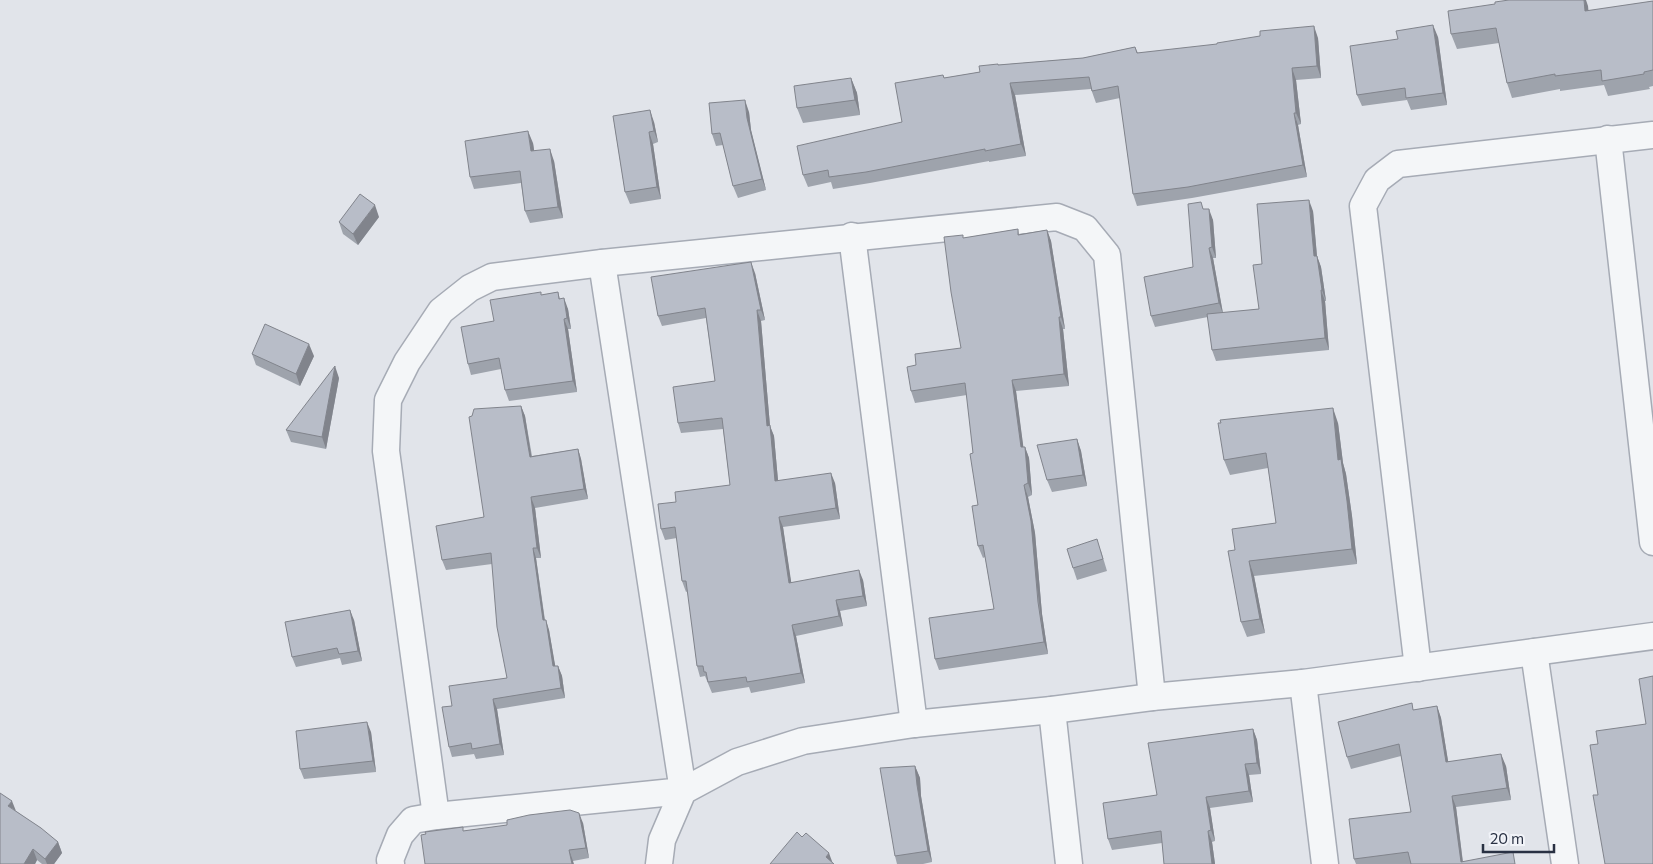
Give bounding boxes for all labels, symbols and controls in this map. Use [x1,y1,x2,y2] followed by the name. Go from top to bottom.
[1483,822,1554,854] scale bar
[1490,829,1524,847] text: 20 m

